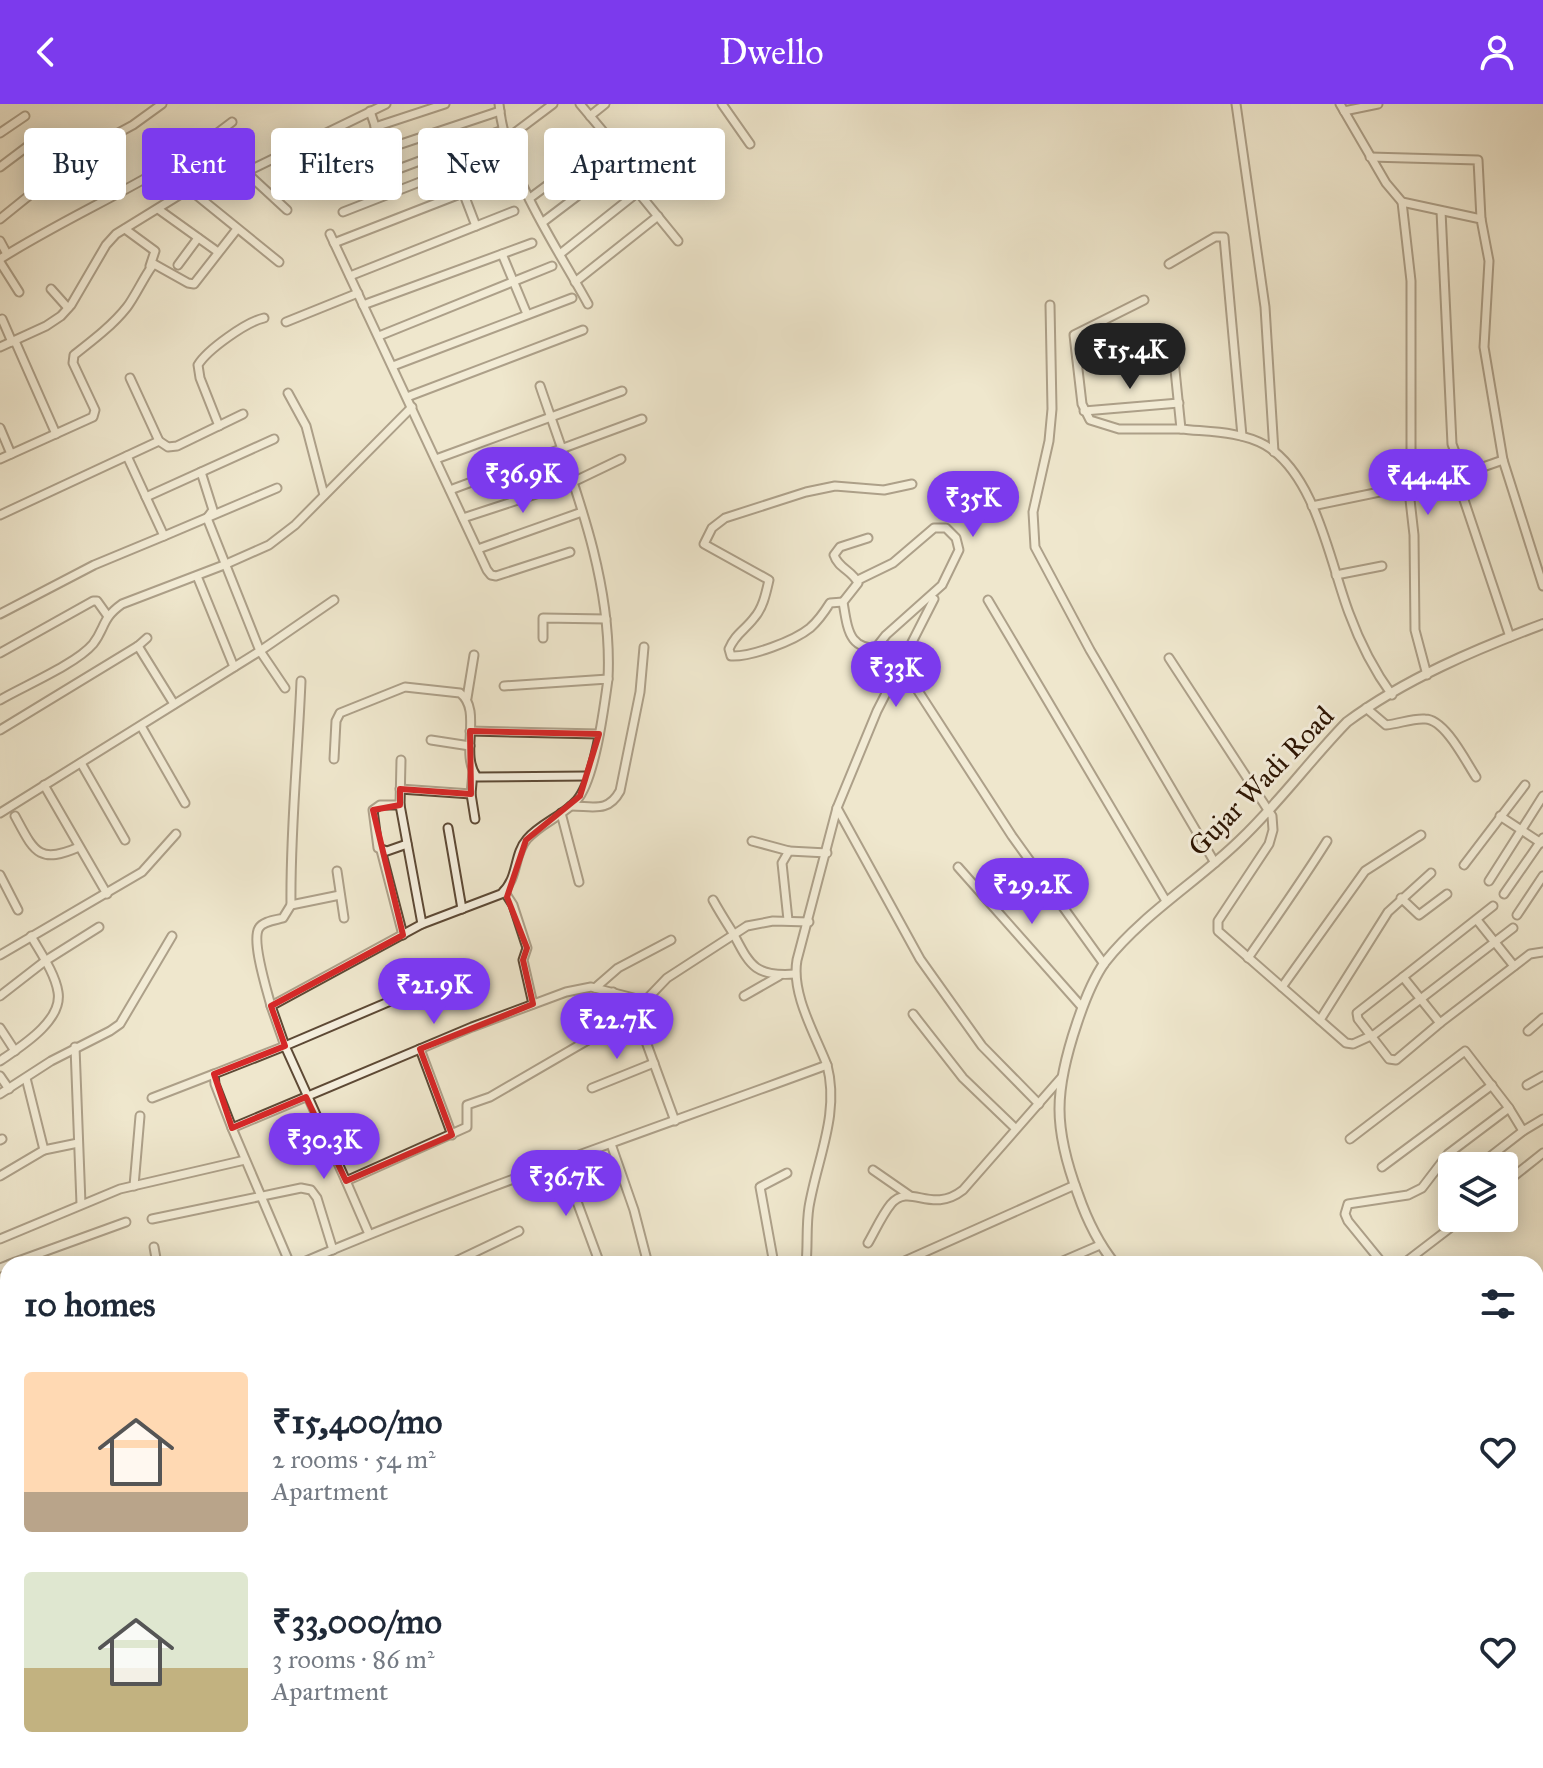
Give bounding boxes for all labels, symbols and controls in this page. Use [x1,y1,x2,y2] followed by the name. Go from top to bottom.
[24,30,68,74] icon: back
[719,30,824,74] text: Dwello
[1475,30,1519,74] icon: person
[24,128,126,200] chip: Buy
[142,128,255,200] chip: Rent
[271,128,402,200] chip: Filters
[418,128,528,200] chip: New
[544,128,725,200] chip: Apartment
[1065,323,1195,391] pin: ₹15.4K
[1093,333,1167,365] text: ₹15.4K
[458,447,588,515] pin: ₹36.9K
[1363,449,1493,517] pin: ₹44.4K
[485,457,561,489] text: ₹36.9K
[1386,459,1470,491] text: ₹44.4K
[926,471,1020,539] pin: ₹35K
[945,481,1001,513] text: ₹35K
[849,641,943,709] pin: ₹33K
[869,651,923,683] text: ₹33K
[1181,699,1341,863] street label: Gujar Wadi Road
[967,858,1097,926] pin: ₹29.2K
[993,868,1071,900] text: ₹29.2K
[369,958,499,1026] pin: ₹21.9K
[396,968,472,1000] text: ₹21.9K
[552,993,682,1061] pin: ₹22.7K
[578,1003,656,1035] text: ₹22.7K
[259,1113,389,1181] pin: ₹30.3K
[287,1123,361,1155] text: ₹30.3K
[501,1150,631,1218] pin: ₹36.7K
[1438,1152,1518,1232] map controls
[1438,1152,1518,1232] button: layers
[529,1160,603,1192] text: ₹36.7K
[1476,1282,1520,1326] icon: filters
[24,1284,155,1325] text: 10 homes
[272,1401,443,1442] text: ₹15,400/mo
[88,1404,184,1500] icon: home
[1476,1430,1520,1474] icon: heart
[272,1443,436,1475] text: 2 rooms · 54 m²
[272,1475,388,1507] text: Apartment
[272,1601,442,1642] text: ₹33,000/mo
[88,1604,184,1700] icon: home
[1476,1630,1520,1674] icon: heart
[272,1643,435,1675] text: 3 rooms · 86 m²
[272,1675,388,1707] text: Apartment

